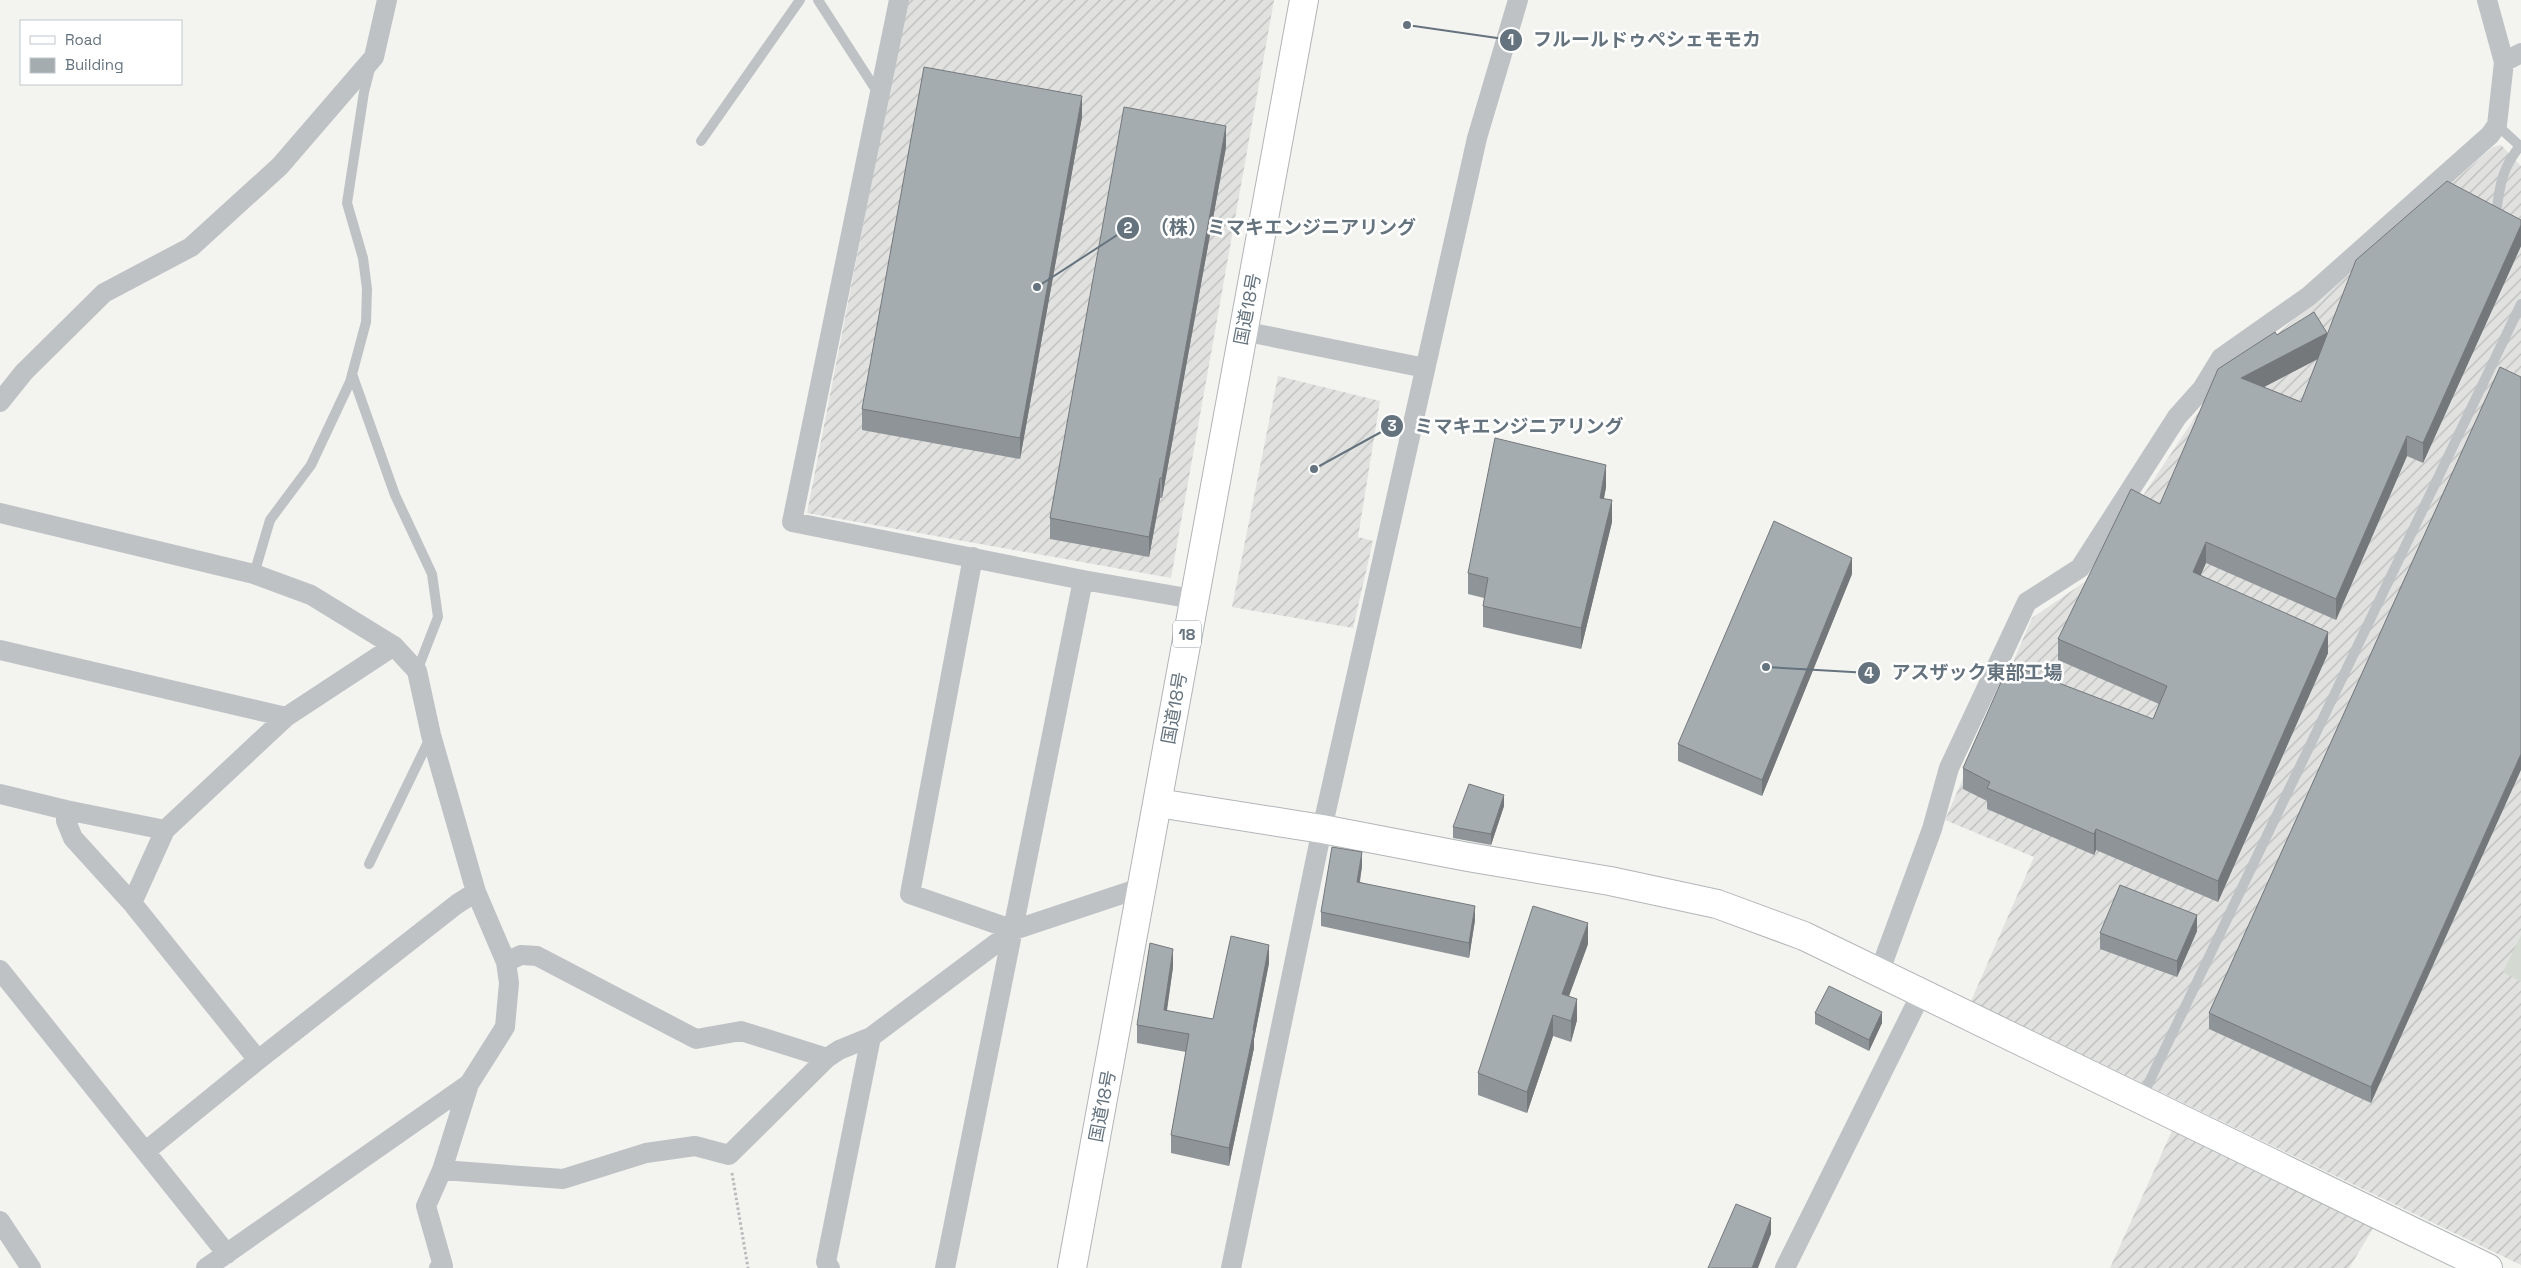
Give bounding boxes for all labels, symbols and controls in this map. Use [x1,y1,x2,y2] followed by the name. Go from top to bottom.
[20,20,182,85] legend
[1498,23,1771,57] callout: フルールドゥぺシェモモカ
[1533,27,1761,52] text: フルールドゥぺシェモモカ
[65,30,102,49] text: Road
[1508,30,1514,49] text: 1
[65,55,124,74] text: Building
[1115,211,1426,245] callout: （株）ミマキエンジニアリング
[1150,215,1416,240] text: （株）ミマキエンジニアリング
[1124,218,1133,237] text: 2
[1229,271,1265,347] street label: 国道18号
[1380,409,1634,443] callout: ミマキエンジニアリング
[1414,414,1624,439] text: ミマキエンジニアリング
[1387,416,1397,435] text: 3
[1173,620,1201,648] road number: 18
[1857,656,2073,690] callout: アスザック東部工場
[1891,660,2063,685] text: アスザック東部工場
[1864,663,1874,682] text: 4
[1156,670,1192,746] street label: 国道18号
[1084,1068,1120,1144] street label: 国道18号

